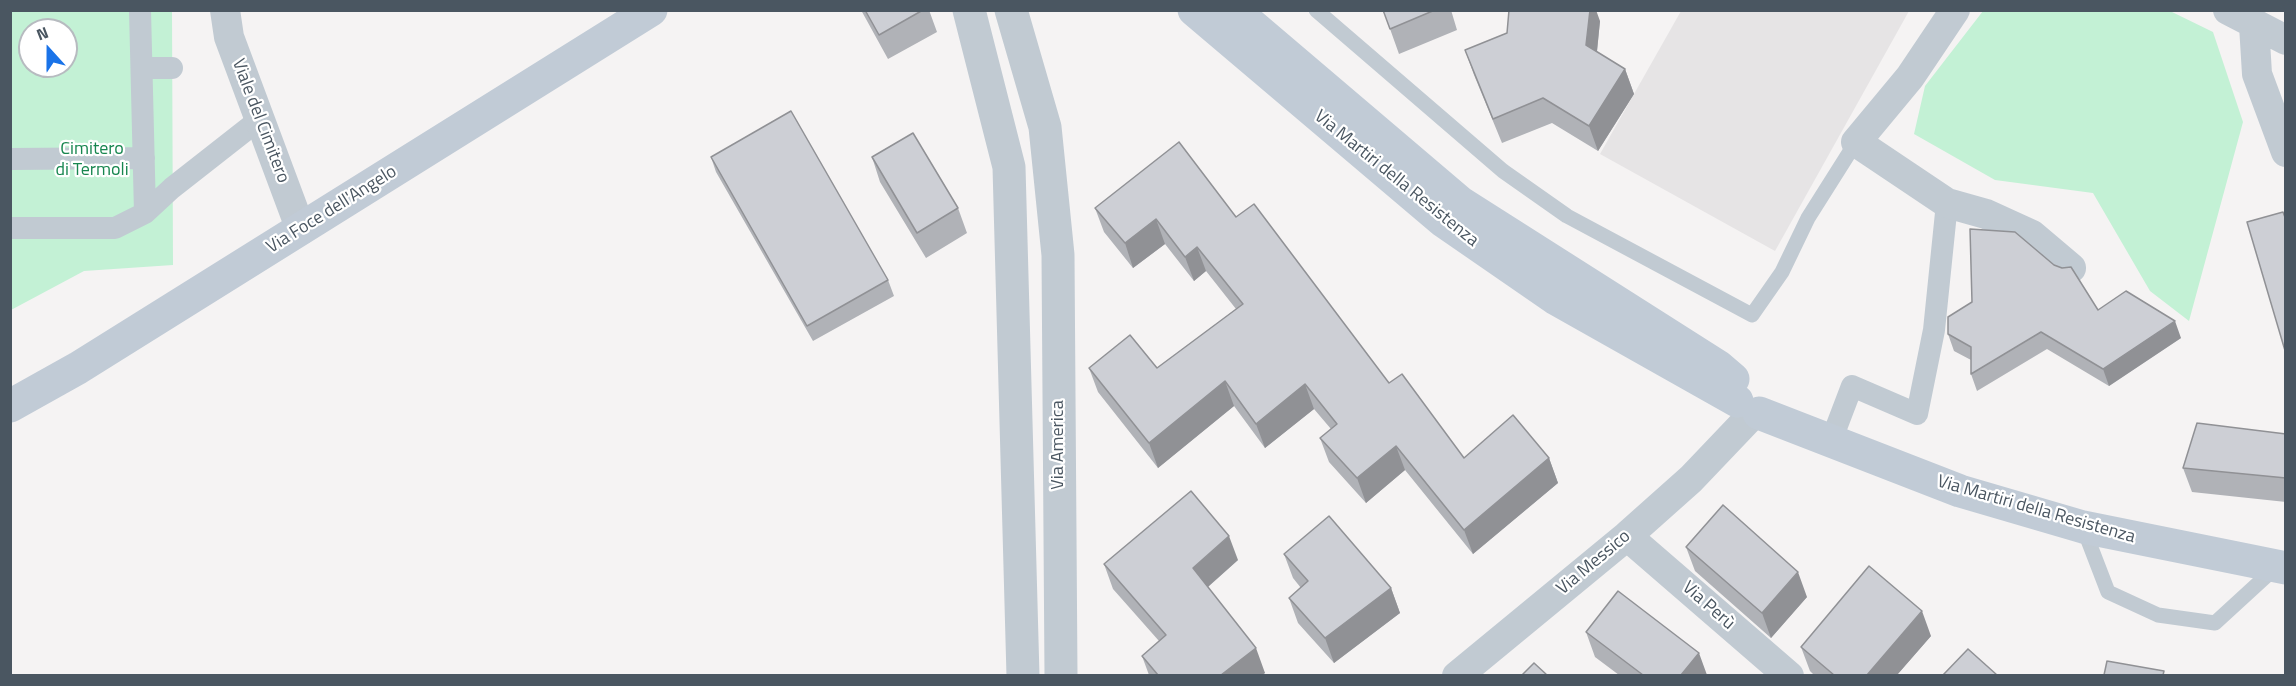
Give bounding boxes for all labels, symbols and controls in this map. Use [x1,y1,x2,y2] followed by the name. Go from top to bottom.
[18,18,78,78] north arrow
[33,20,52,46] text: N
[226,56,294,186] street label: Viale del Cimitero
[1310,106,1482,252] street label: Via Martiri della Resistenza
[55,139,129,182] park label: Cimitero di Termoli
[263,161,401,259] street label: Via Foce dell'Angelo
[1048,400,1070,490] street label: Via America
[1934,471,2138,549] street label: Via Martiri della Resistenza
[1553,526,1635,600] street label: Via Messico
[1677,577,1739,635] street label: Via Perù

